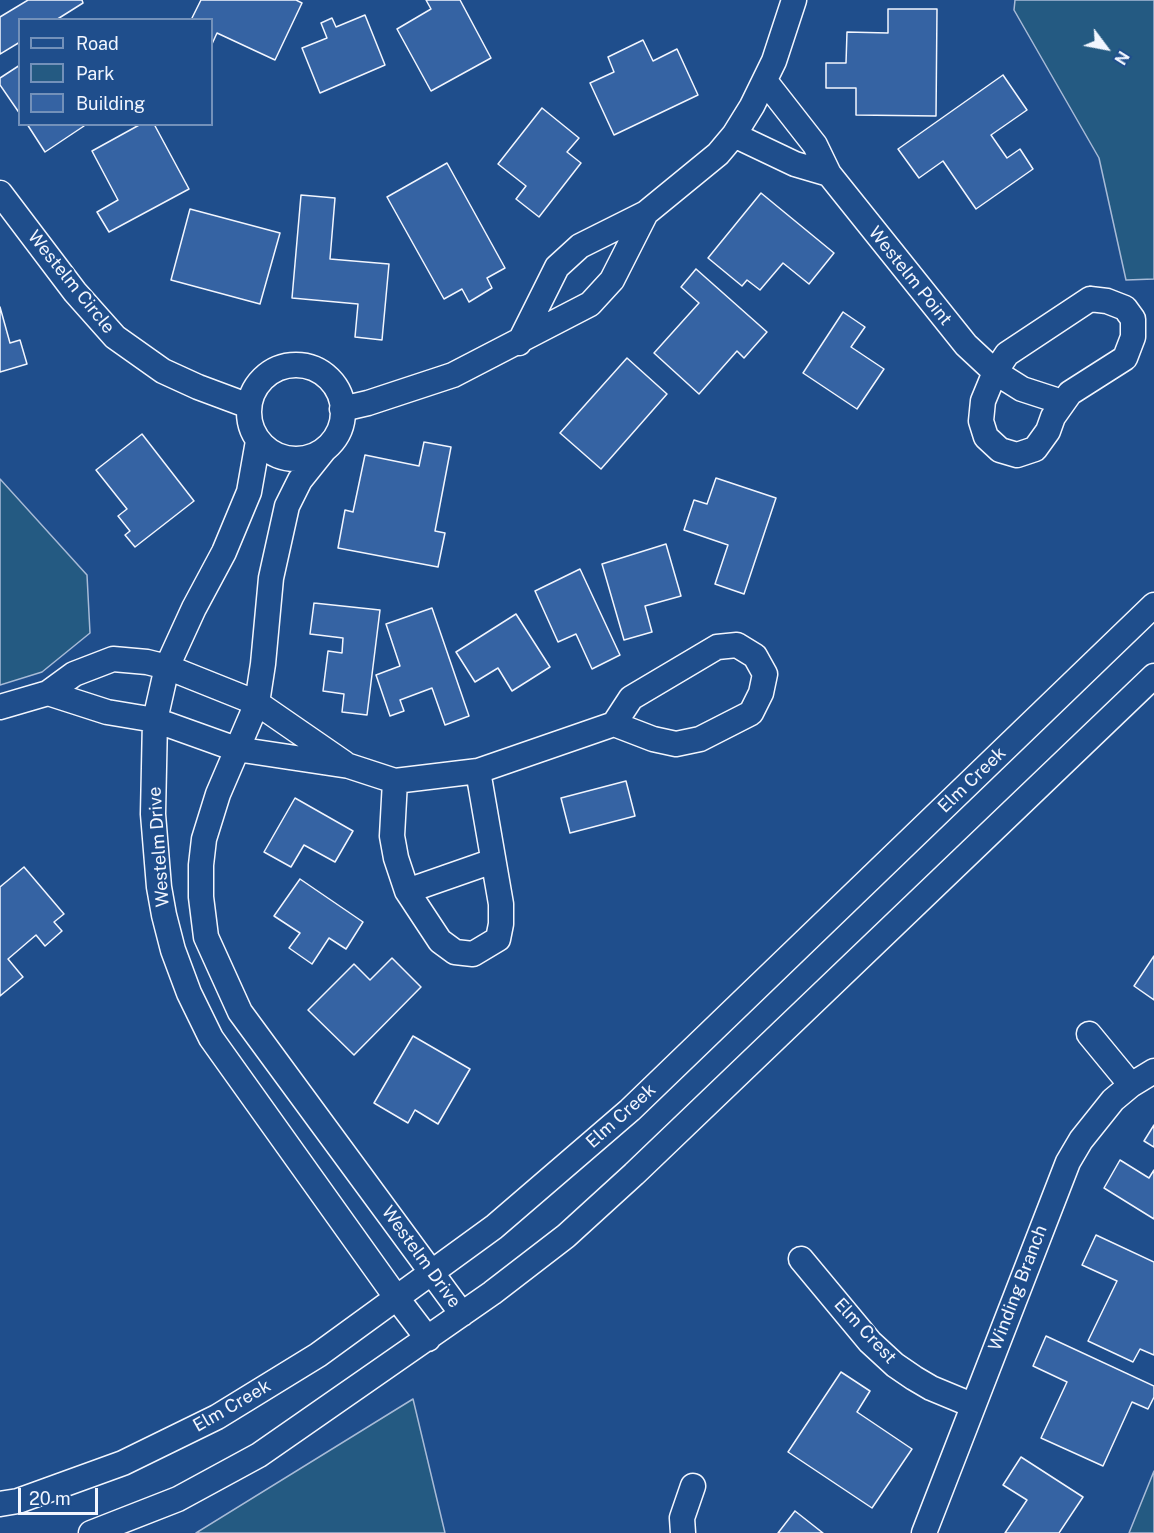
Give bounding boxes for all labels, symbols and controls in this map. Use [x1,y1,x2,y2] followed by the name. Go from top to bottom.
[18,18,213,126] legend
[1076,18,1136,78] north arrow
[76,33,119,54] text: Road
[1110,47,1133,68] text: N
[76,63,114,84] text: Park
[76,93,145,114] text: Building
[864,222,956,330] street label: Westelm Point
[23,226,119,338] street label: Westelm Circle
[934,742,1010,818] street label: Elm Creek
[144,786,174,908] street label: Westelm Drive
[582,1079,660,1153] street label: Elm Creek
[377,1202,465,1312] street label: Westelm Drive
[984,1222,1052,1354] street label: Winding Branch
[829,1294,901,1368] street label: Elm Crest
[189,1375,275,1437] street label: Elm Creek
[21,1476,100,1514] scale bar
[29,1488,71,1509] text: 20 m

